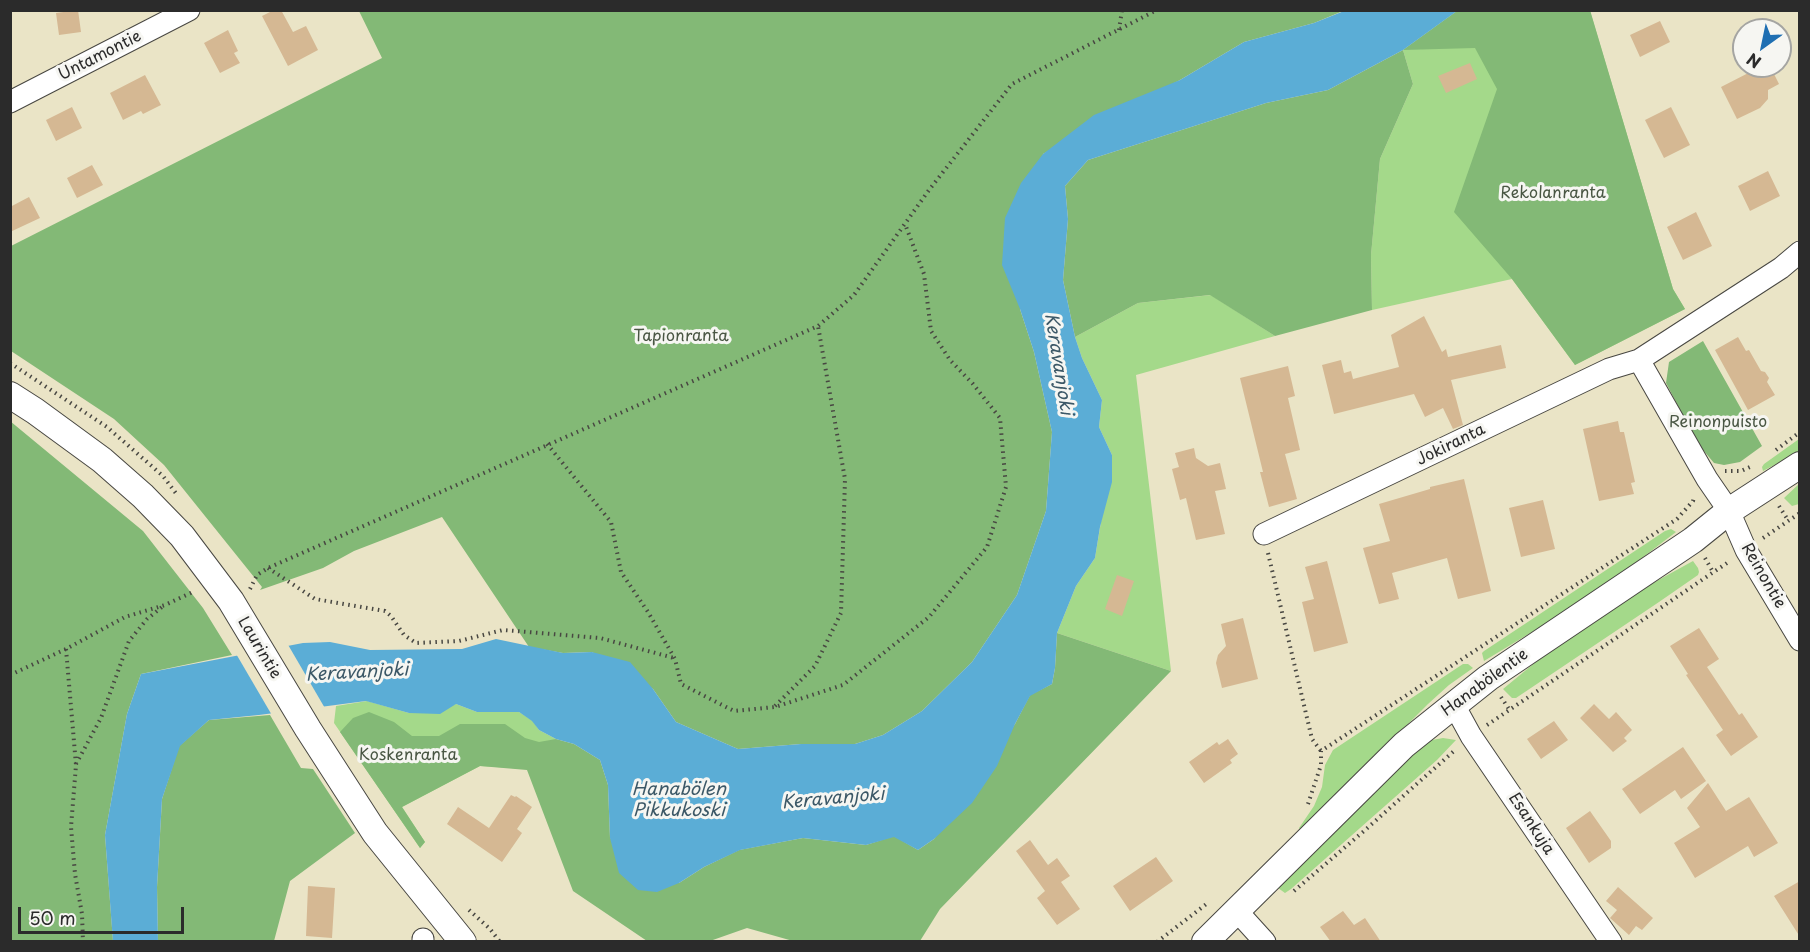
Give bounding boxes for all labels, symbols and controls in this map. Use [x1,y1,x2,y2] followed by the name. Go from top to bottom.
[1732,18,1792,78] north arrow
[55,27,145,85] street label: Untamontie
[1741,48,1765,75] text: N
[1500,184,1606,204] park label: Rekolanranta
[1039,311,1077,417] water label: Keravanjoki
[633,327,729,347] park label: Tapionranta
[1669,413,1767,433] park label: Reinonpuisto
[1414,420,1488,470] street label: Jokiranta
[1737,540,1789,612] street label: Reinontie
[233,614,285,682] street label: Laurintie
[1438,645,1532,721] street label: Hanabölentie
[305,660,409,686] water label: Keravanjoki
[359,746,457,766] park label: Koskenranta
[632,779,726,822] water label: Hanabölen Pikkukoski
[781,784,885,814] water label: Keravanjoki
[1504,790,1558,858] street label: Esankuja
[21,895,188,933] scale bar
[29,904,76,931] text: 50 m

